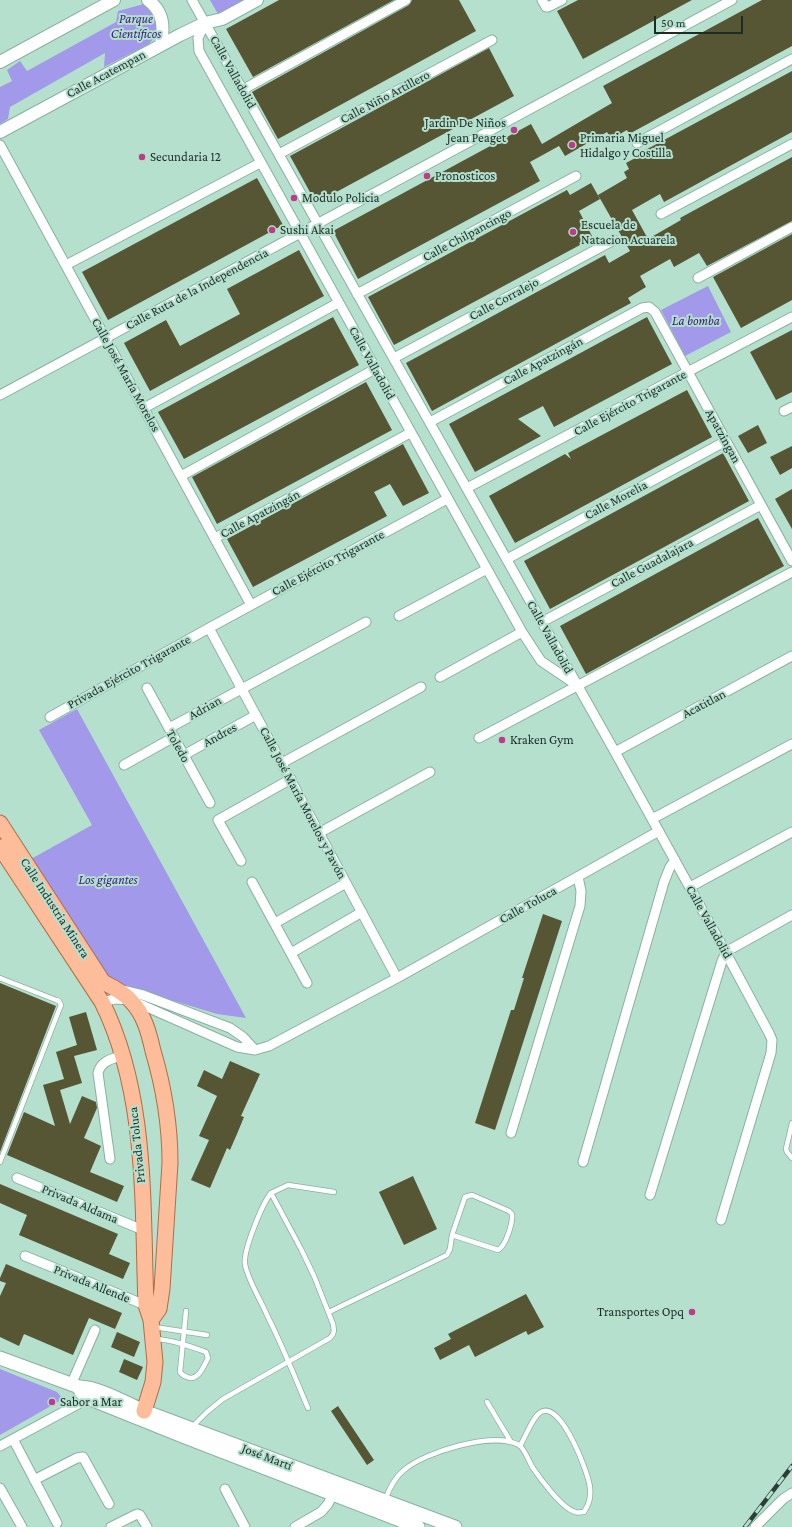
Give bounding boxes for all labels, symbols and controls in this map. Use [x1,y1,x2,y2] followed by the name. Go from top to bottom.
[656,8,745,34] scale bar
[111,11,161,42] park label: Parque Científicos
[661,16,685,30] text: 50 m
[206,33,260,111] street label: Calle Valladolid
[64,47,148,101] street label: Calle Acatempan
[337,67,433,127] street label: Calle Niño Artillero
[425,115,506,146] place label: Jardin De Niños Jean Peaget
[509,125,519,135] marker: Jardin De Niños Jean Peaget
[580,130,671,161] place label: Primaria Miguel Hidalgo y Costilla
[567,140,577,150] marker: Primaria Miguel Hidalgo y Costilla
[150,149,221,165] place label: Secundaria 12
[137,152,147,162] marker: Secundaria 12
[435,168,495,184] place label: Pronosticos
[422,171,432,181] marker: Pronosticos
[302,190,380,206] place label: Modulo Policia
[289,193,299,203] marker: Modulo Policia
[420,205,514,265] street label: Calle Chilpancingo
[581,217,676,248] place label: Escuela de Natacion Acuarela
[280,222,334,238] place label: Sushi Akai
[267,225,277,235] marker: Sushi Akai
[568,227,578,237] marker: Escuela de Natacion Acuarela
[123,245,271,333] street label: Calle Ruta de la Independencia
[467,274,541,324] street label: Calle Corralejo
[672,313,720,329] park label: La bomba
[88,315,164,435] street label: Calle José María Morelos
[345,324,399,402] street label: Calle Valladolid
[500,333,586,389] street label: Calle Apatzingán
[571,367,689,439] street label: Calle Ejército Trigarante
[702,406,744,466] street label: Apatzingan
[582,477,650,523] street label: Calle Morelia
[217,486,303,542] street label: Calle Apatzingán
[269,527,387,599] street label: Calle Ejército Trigarante
[608,535,696,591] street label: Calle Guadalajara
[523,598,577,676] street label: Calle Valladolid
[65,632,193,712] street label: Privada Ejército Trigarante
[679,686,729,722] street label: Acatitlan
[186,693,224,723] street label: Adrian
[200,719,240,751] street label: Andres
[256,724,350,882] street label: Calle José María Morelos y Pavón
[163,727,193,765] street label: Toledo
[510,732,574,748] place label: Kraken Gym
[497,735,507,745] marker: Kraken Gym
[17,855,93,961] street label: Calle Industria Minera
[79,872,137,888] park label: Los gigantes
[497,883,559,927] street label: Calle Toluca
[682,883,736,961] street label: Calle Valladolid
[125,1106,149,1184] street label: Privada Toluca
[39,1181,121,1227] street label: Privada Aldama
[51,1262,133,1306] street label: Privada Allende
[597,1304,684,1320] place label: Transportes Opq
[687,1307,697,1317] marker: Transportes Opq
[60,1394,122,1410] place label: Sabor a Mar
[47,1397,57,1407] marker: Sabor a Mar
[240,1440,294,1474] street label: José Martí

